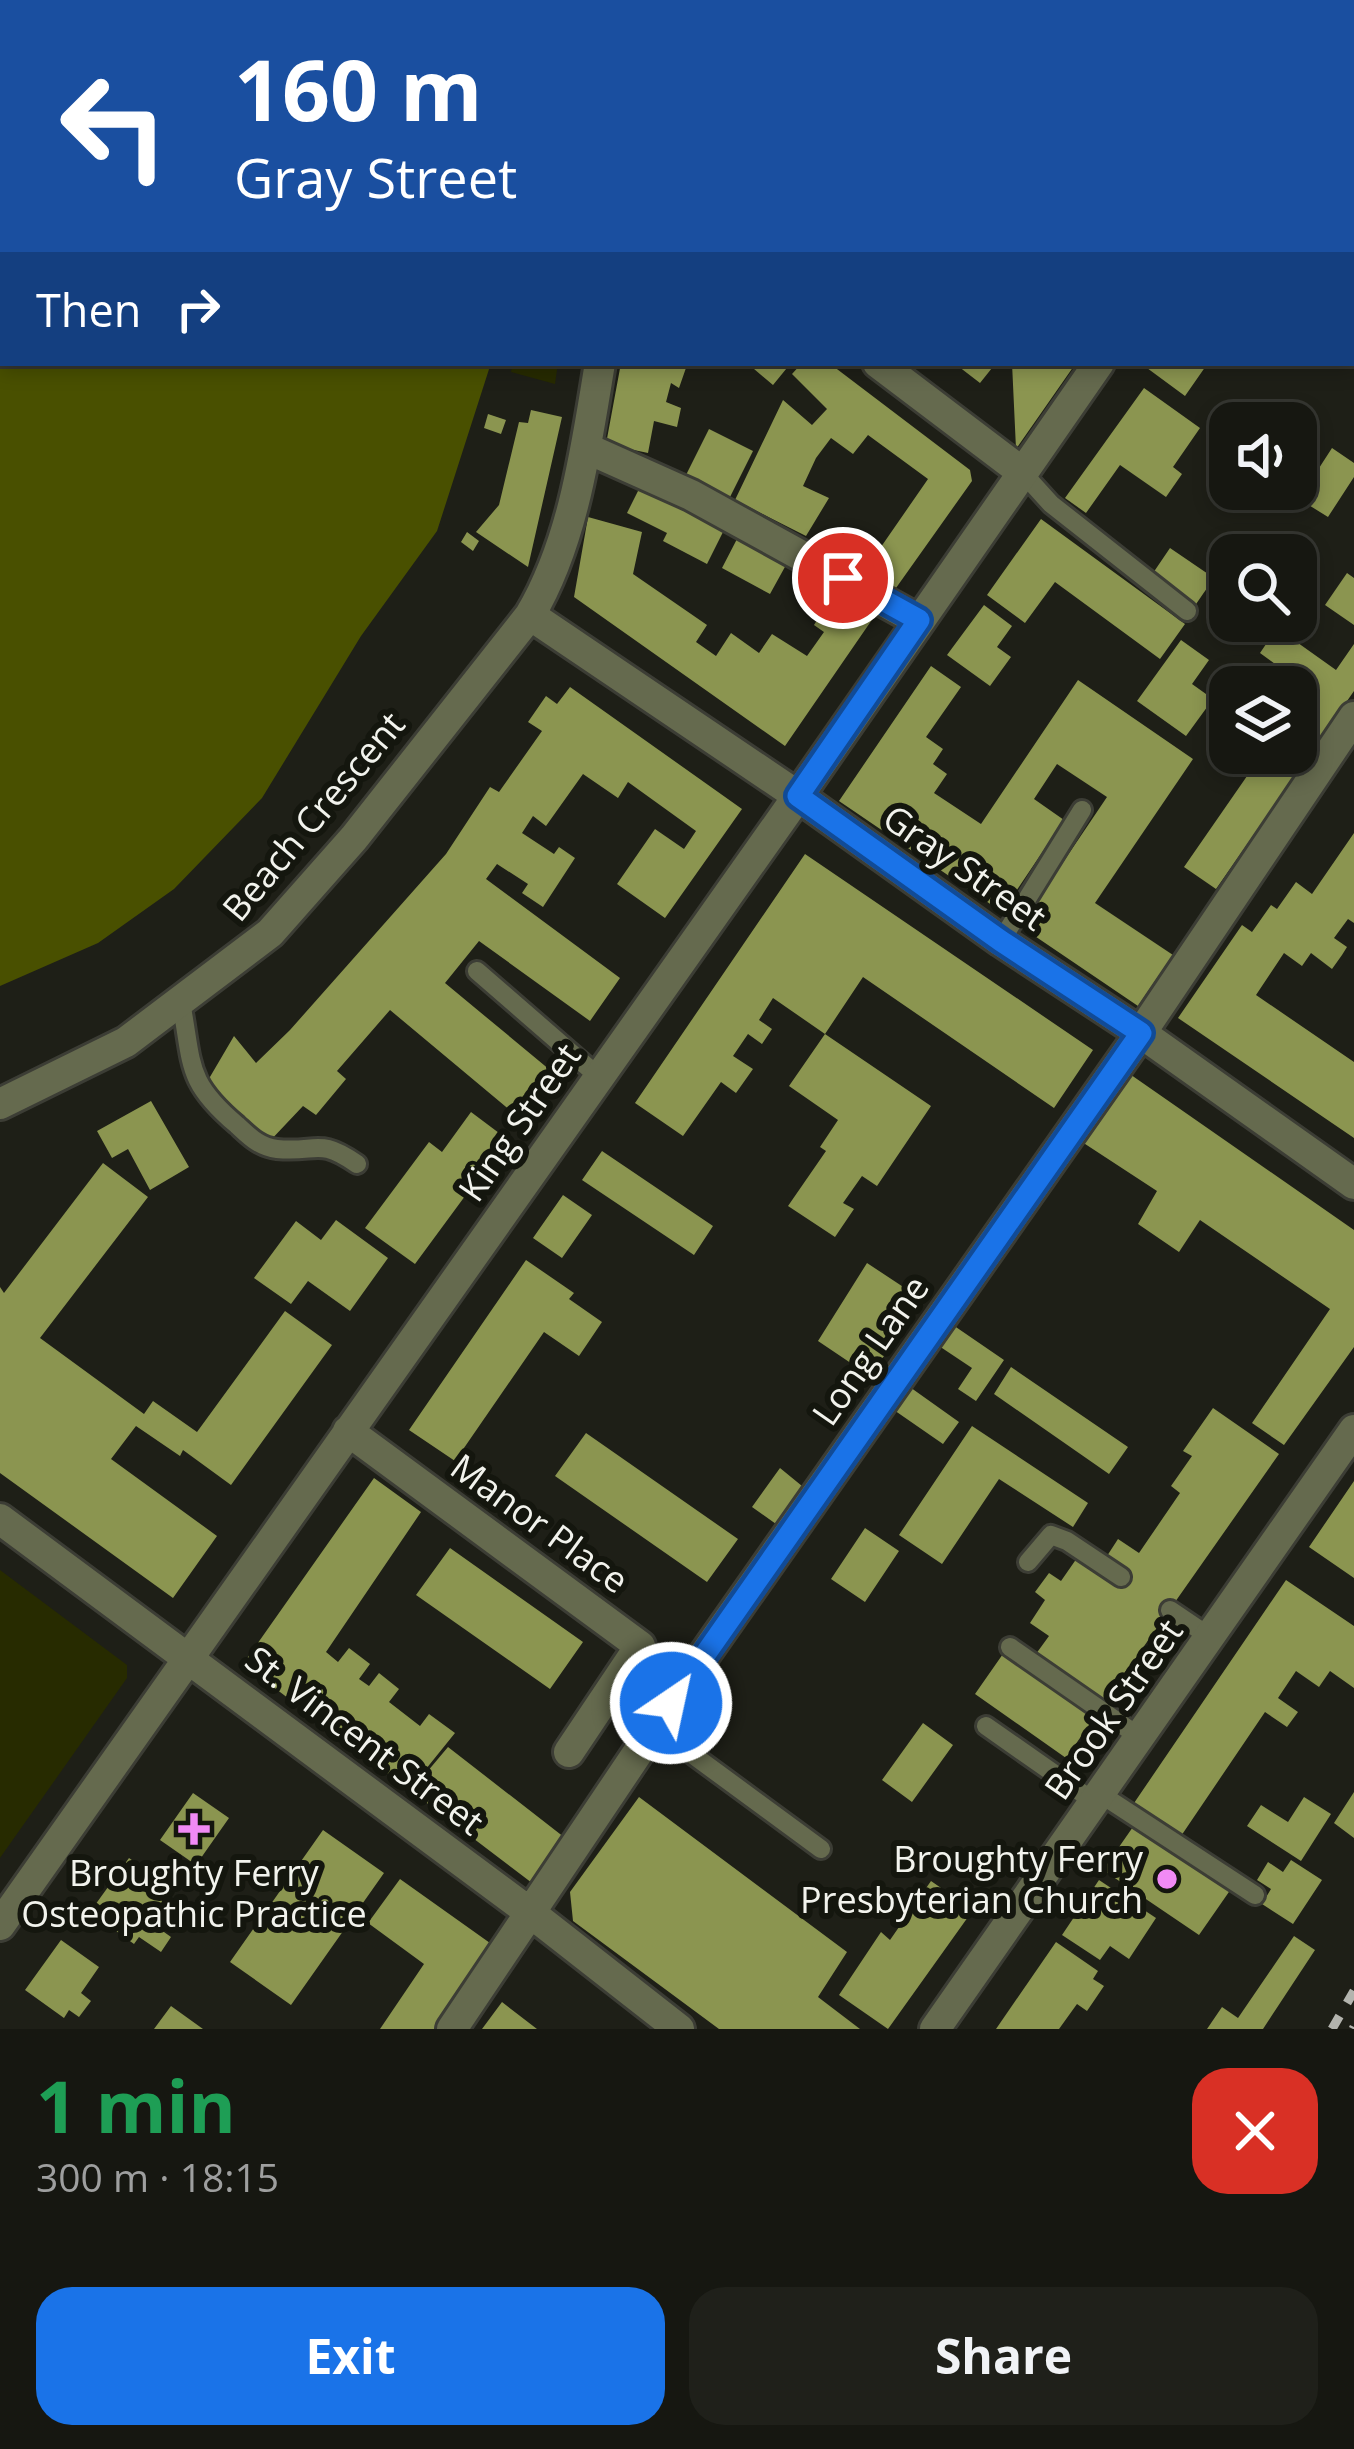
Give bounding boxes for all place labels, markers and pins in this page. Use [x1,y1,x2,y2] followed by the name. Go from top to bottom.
[792,527,894,629] pin
[178,1813,210,1845] marker: Broughty Ferry Osteopathic Practice
[800,1834,1144,1924] place label: Broughty Ferry Presbyterian Church
[21,1848,367,1938] place label: Broughty Ferry Osteopathic Practice
[1154,1866,1180,1892] marker: Broughty Ferry Presbyterian Church

